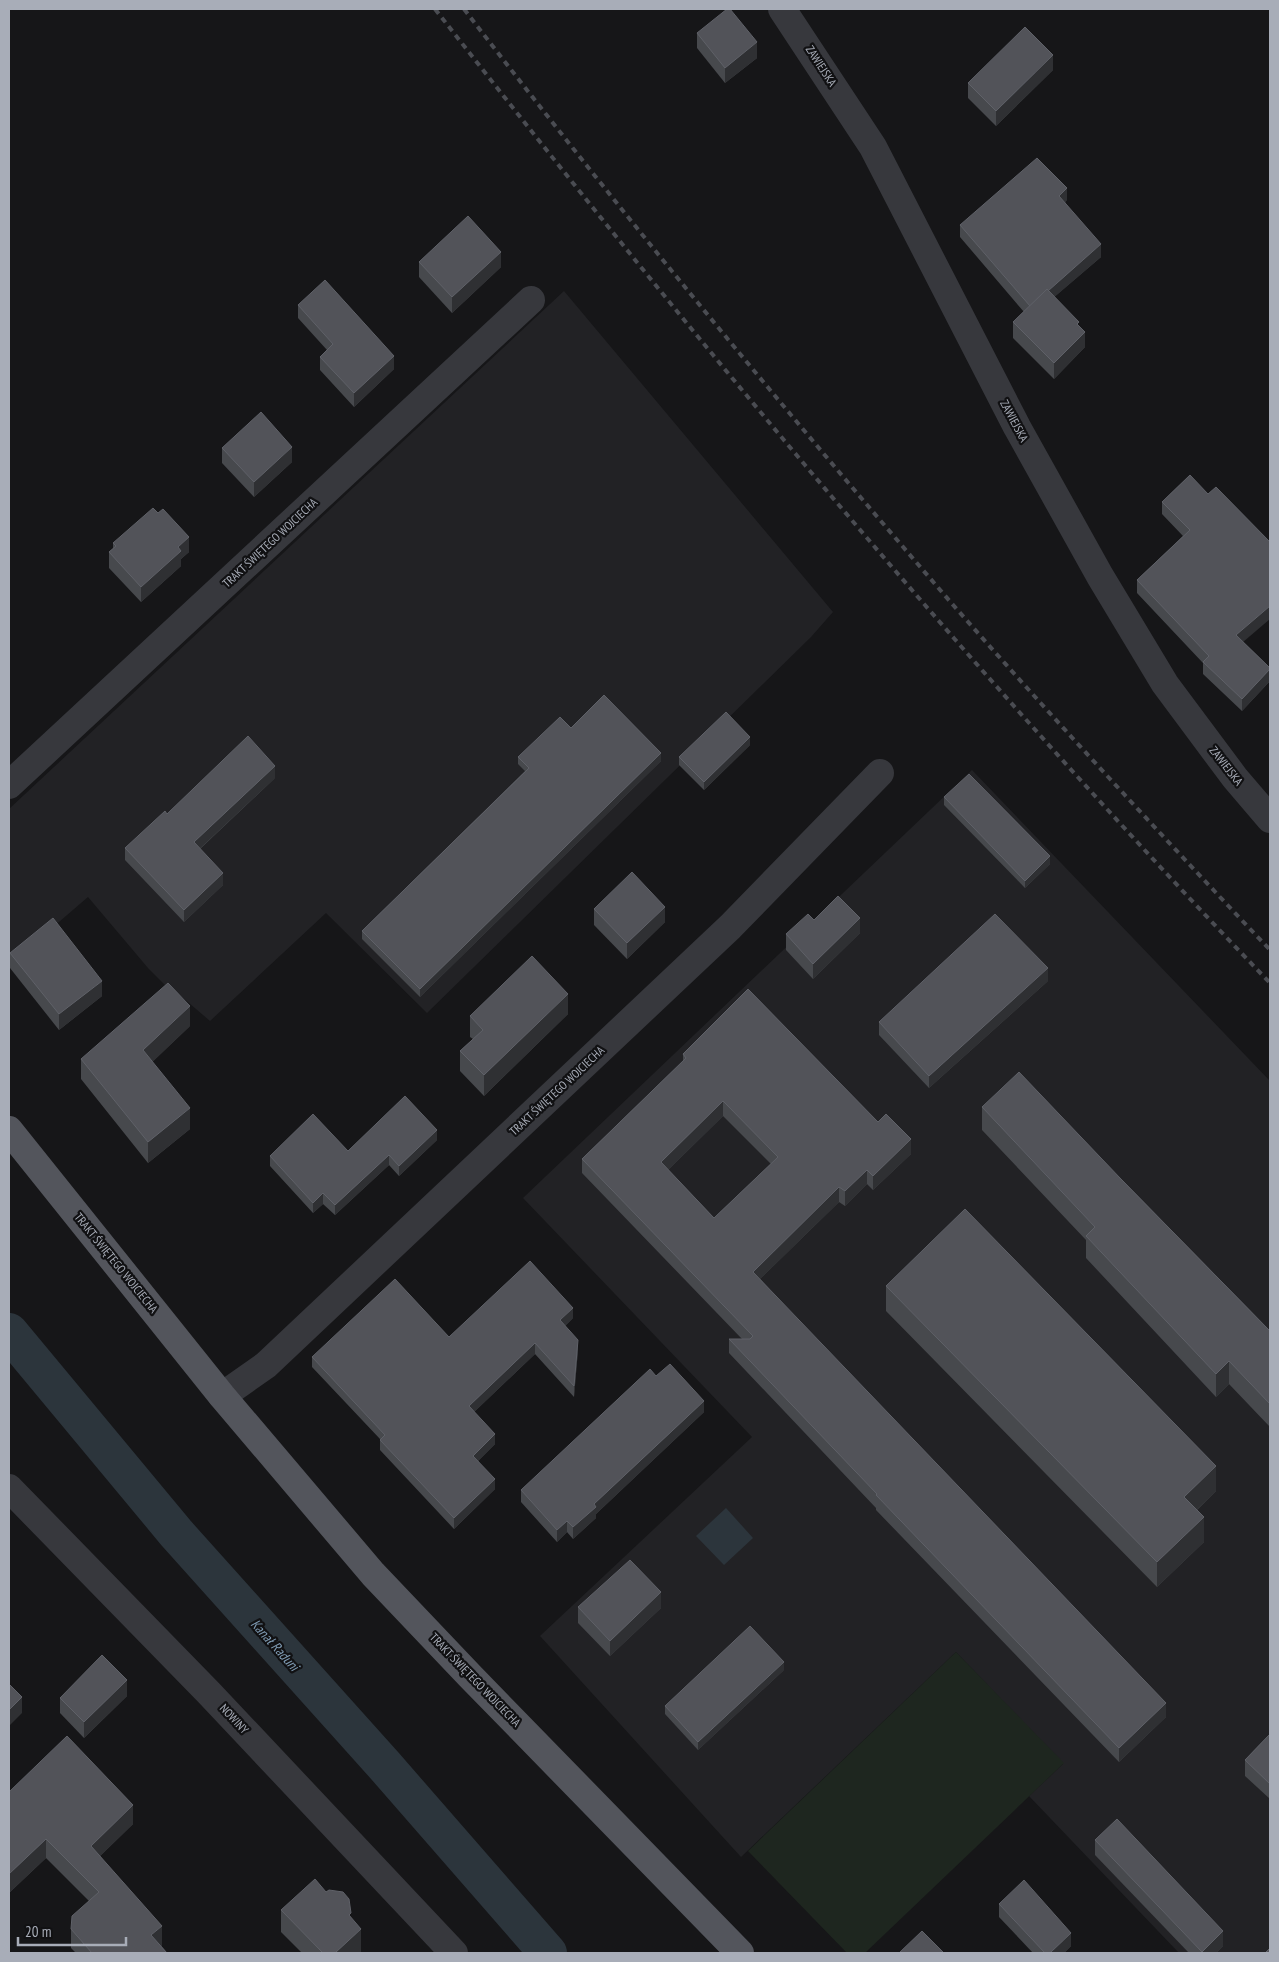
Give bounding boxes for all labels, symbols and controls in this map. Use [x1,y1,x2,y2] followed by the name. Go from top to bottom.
[803,42,840,89] street label: ZAWIEJSKA
[997,397,1032,445] street label: ZAWIEJSKA
[219,495,321,591] street label: TRAKT ŚWIĘTEGO WOJCIECHA
[1206,743,1247,789] street label: ZAWIEJSKA
[506,1043,608,1139] street label: TRAKT ŚWIĘTEGO WOJCIECHA
[71,1210,162,1316] street label: TRAKT ŚWIĘTEGO WOJCIECHA
[247,1615,304,1676] water label: Kanał Raduni
[427,1630,524,1730] street label: TRAKT ŚWIĘTEGO WOJCIECHA
[217,1701,252,1737] street label: NOWINY
[18,1914,125,1946] scale bar
[25,1922,51,1941] text: 20 m

